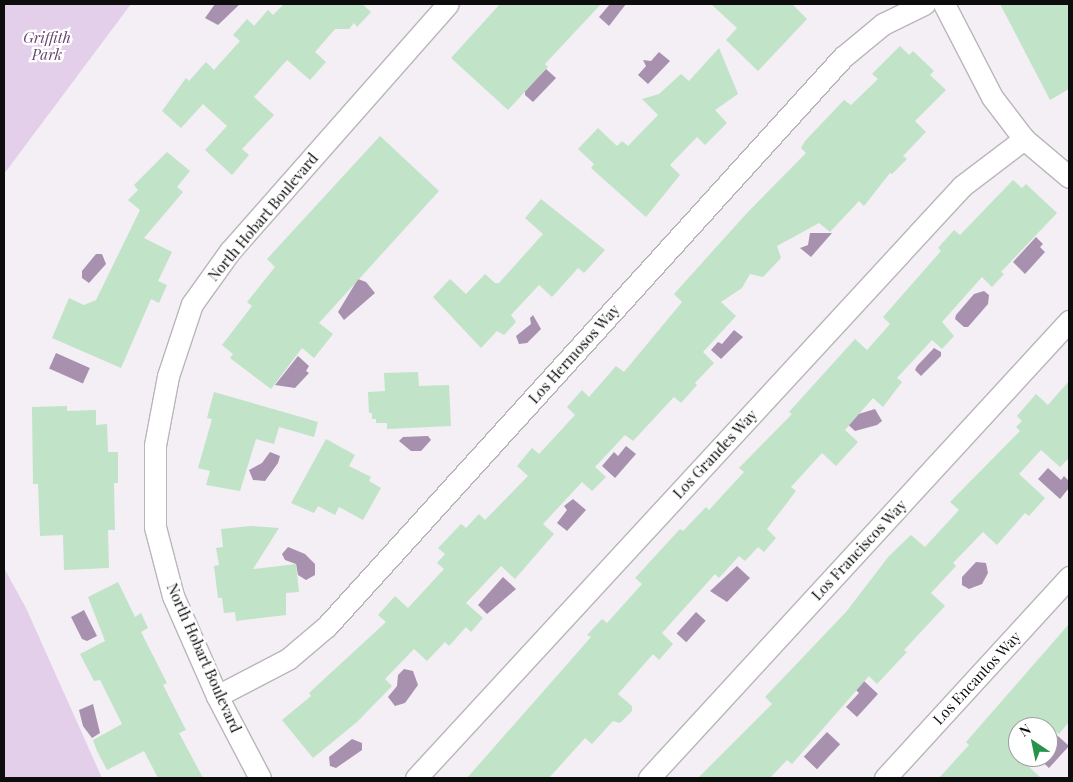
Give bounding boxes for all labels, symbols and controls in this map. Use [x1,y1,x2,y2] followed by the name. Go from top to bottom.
[23,28,71,63] park label: Griffith Park
[204,149,322,285] street label: North Hobart Boulevard
[525,301,623,407] street label: Los Hermosos Way
[669,406,761,502] street label: Los Grandes Way
[808,496,910,604] street label: Los Franciscos Way
[163,580,245,736] street label: North Hobart Boulevard
[929,628,1025,728] street label: Los Encantos Way
[1008,717,1058,767] north arrow
[1015,719,1034,741] text: N

